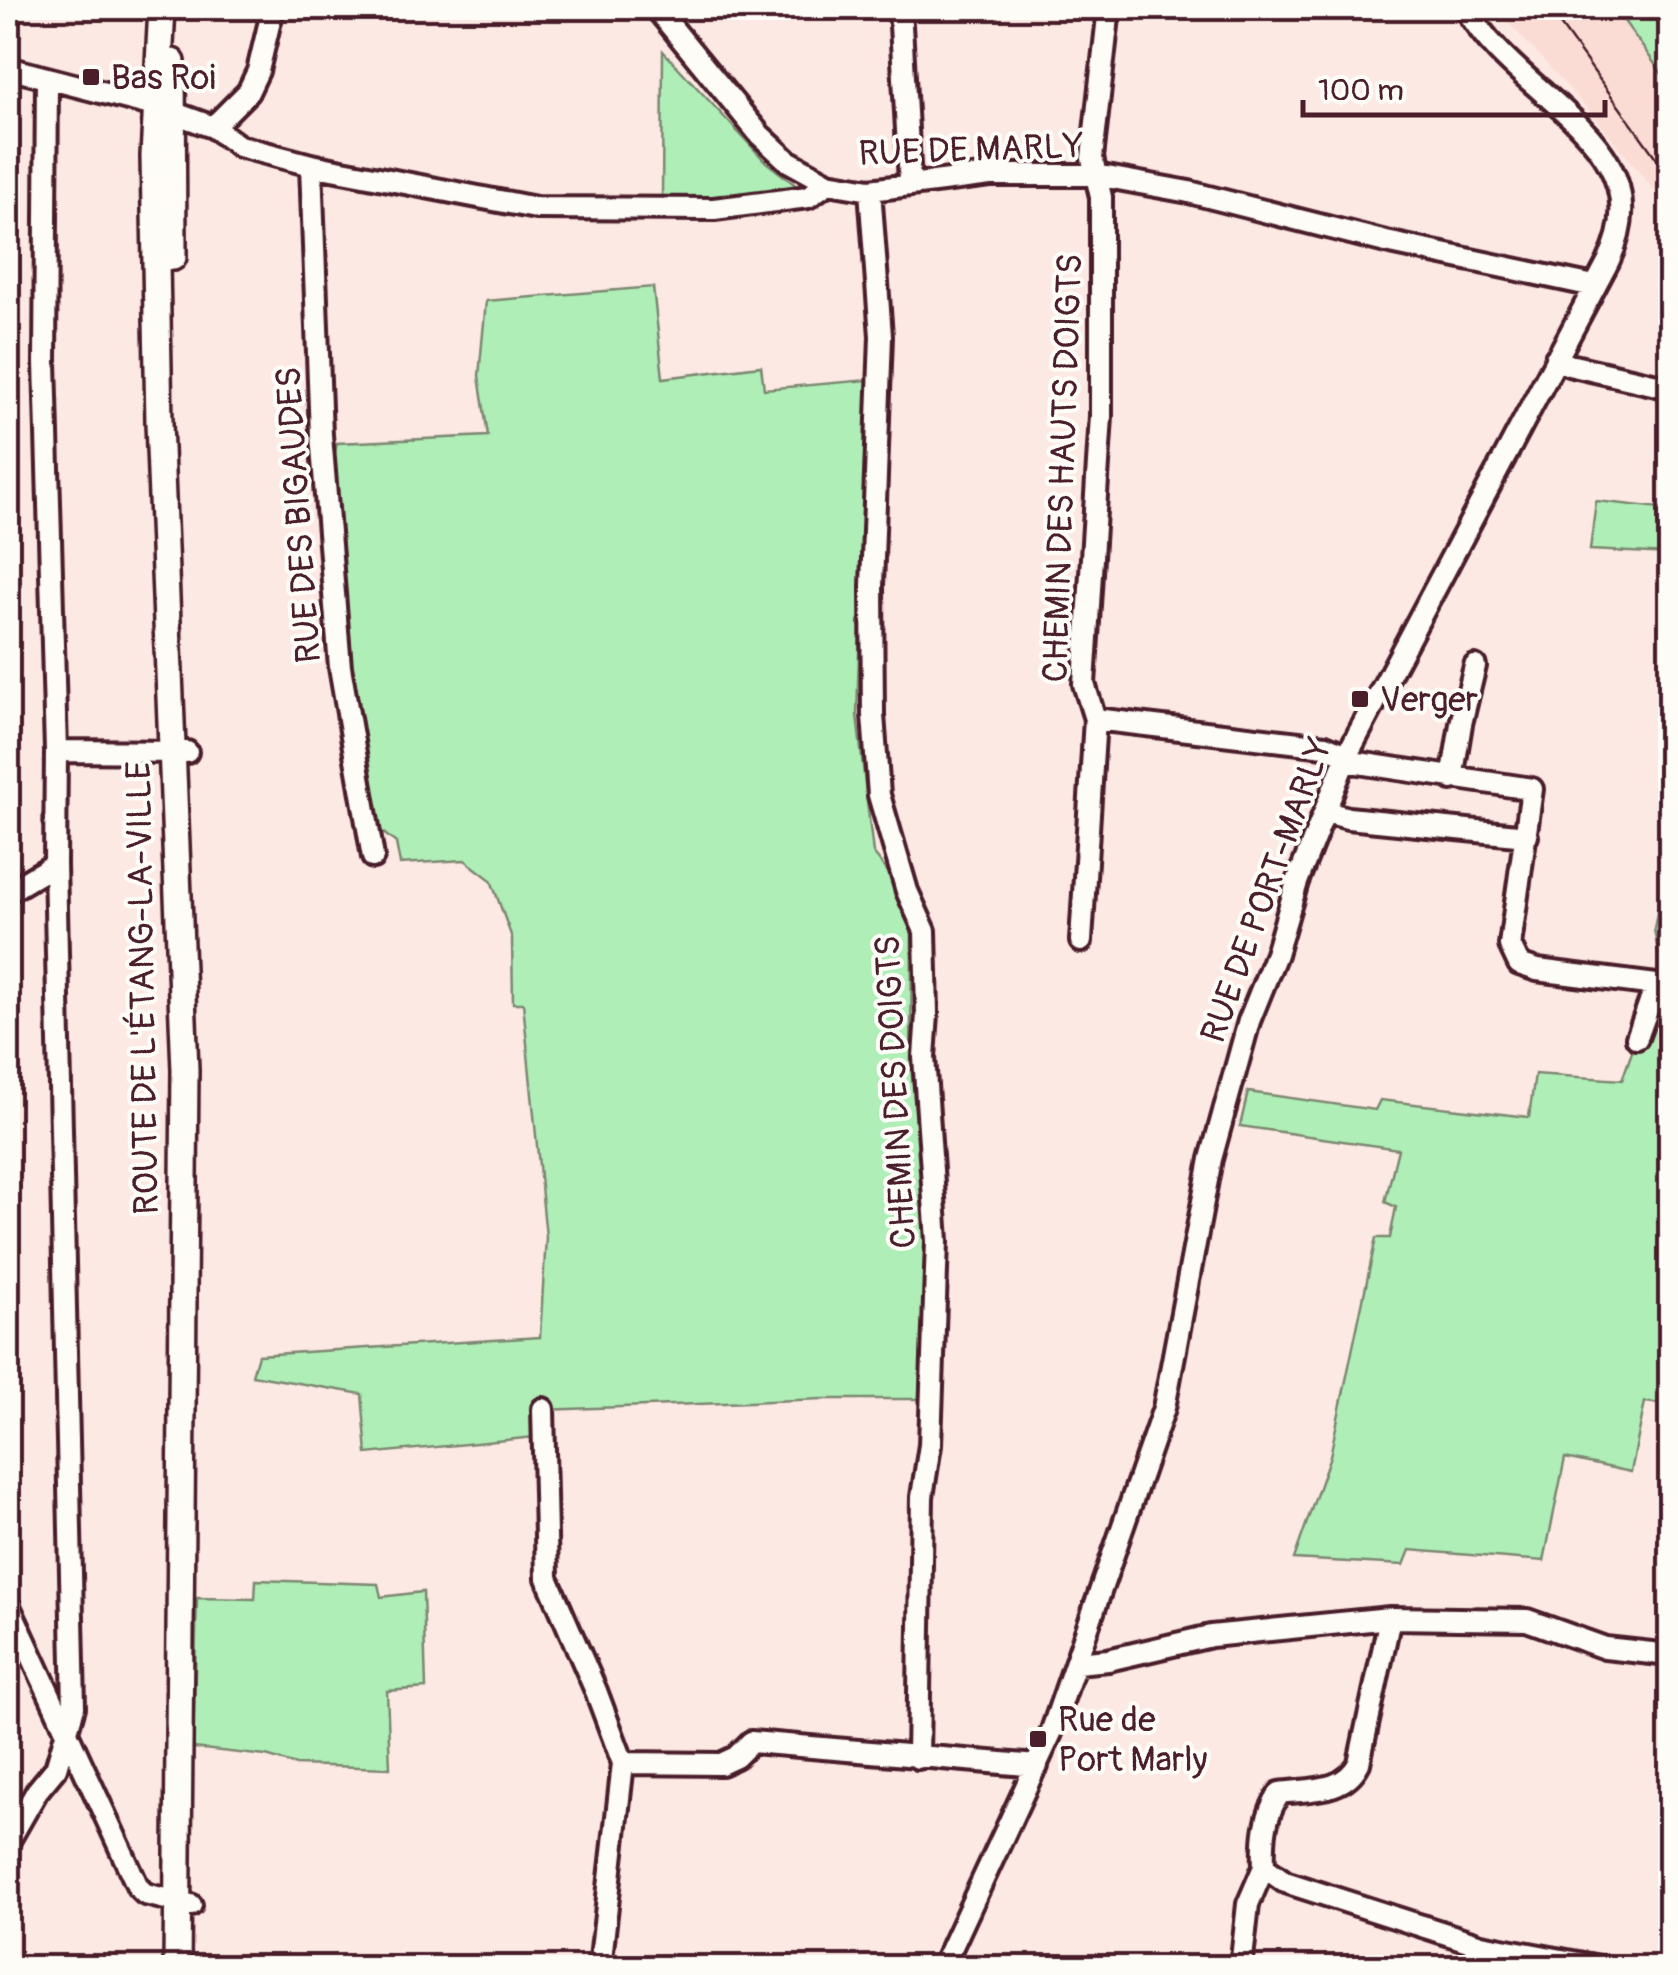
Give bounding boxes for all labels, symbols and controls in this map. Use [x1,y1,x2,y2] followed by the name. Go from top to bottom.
[1303,55,1606,117] scale bar
[111,56,216,100] place label: Bas Roi
[80,66,102,88] marker: Bas Roi
[1318,72,1404,109] text: 100 m
[858,124,1084,176] street label: RUE DE MARLY
[1034,253,1092,683] street label: CHEMIN DES HAUTS DOIGTS
[267,365,331,664] street label: RUE DES BIGAUDES
[1380,678,1479,722] place label: Verger
[1349,688,1371,710] marker: Verger
[1191,732,1343,1049] street label: RUE DE PORT-MARLY
[117,761,169,1215] street label: ROUTE DE L'ÉTANG-LA-VILLE
[866,934,926,1250] street label: CHEMIN DES DOIGTS
[1058,1698,1208,1782] place label: Rue de Port Marly
[1027,1728,1049,1750] marker: Rue de Port Marly

